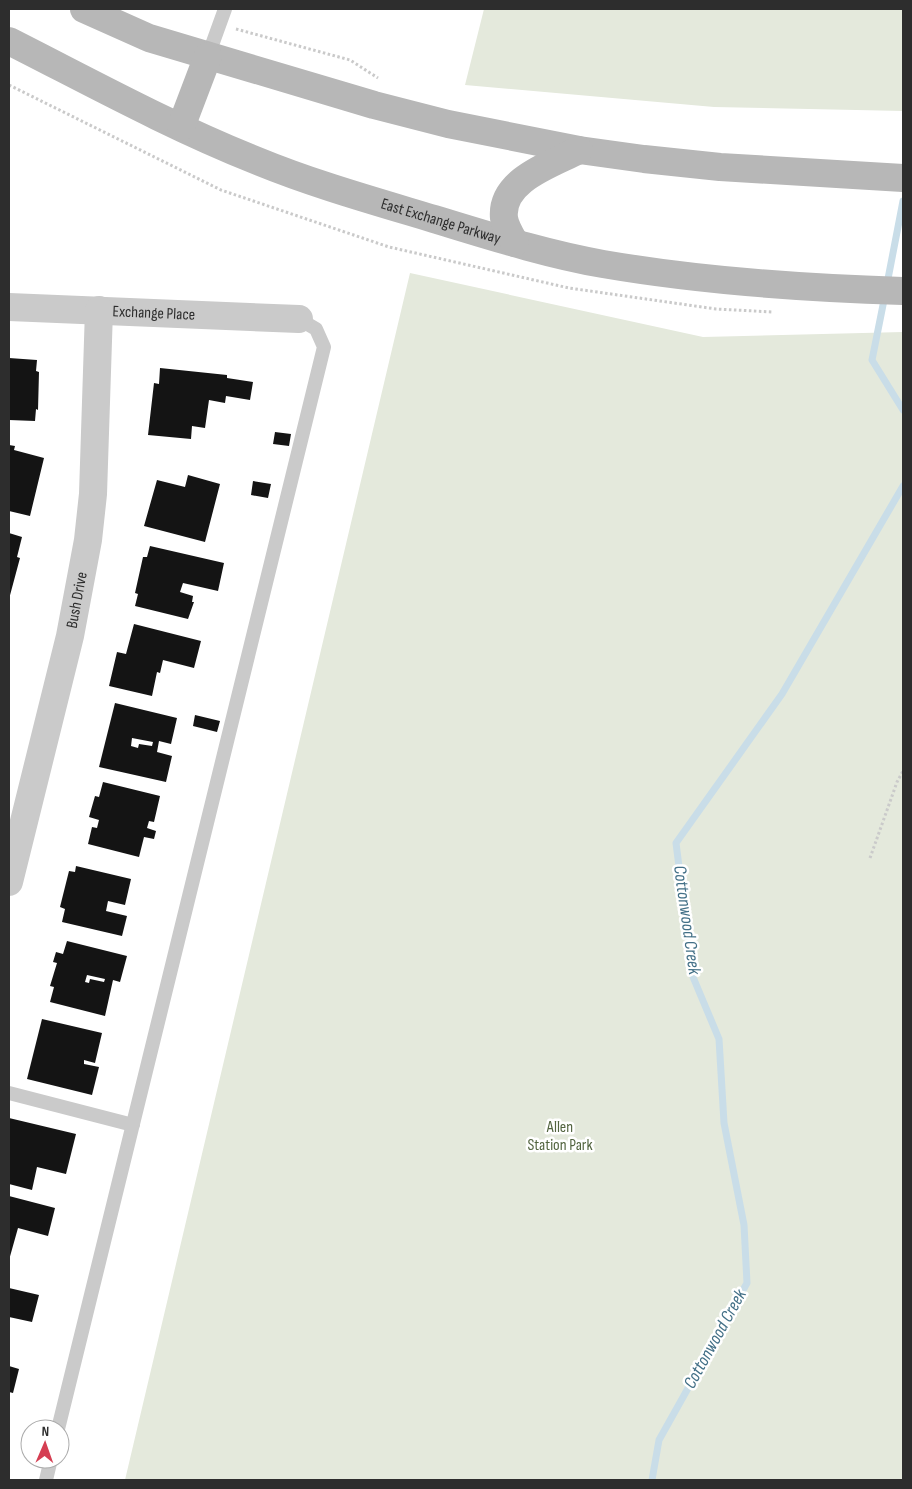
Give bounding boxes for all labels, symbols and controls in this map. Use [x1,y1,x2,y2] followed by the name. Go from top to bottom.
[379,194,503,248] street label: East Exchange Parkway
[112,302,196,324] street label: Exchange Place
[62,570,91,630] street label: Bush Drive
[669,864,705,977] water label: Cottonwood Creek
[527,1118,593,1155] park label: Allen Station Park
[679,1285,751,1392] water label: Cottonwood Creek
[20,1419,70,1469] north arrow
[41,1423,49,1440] text: N

